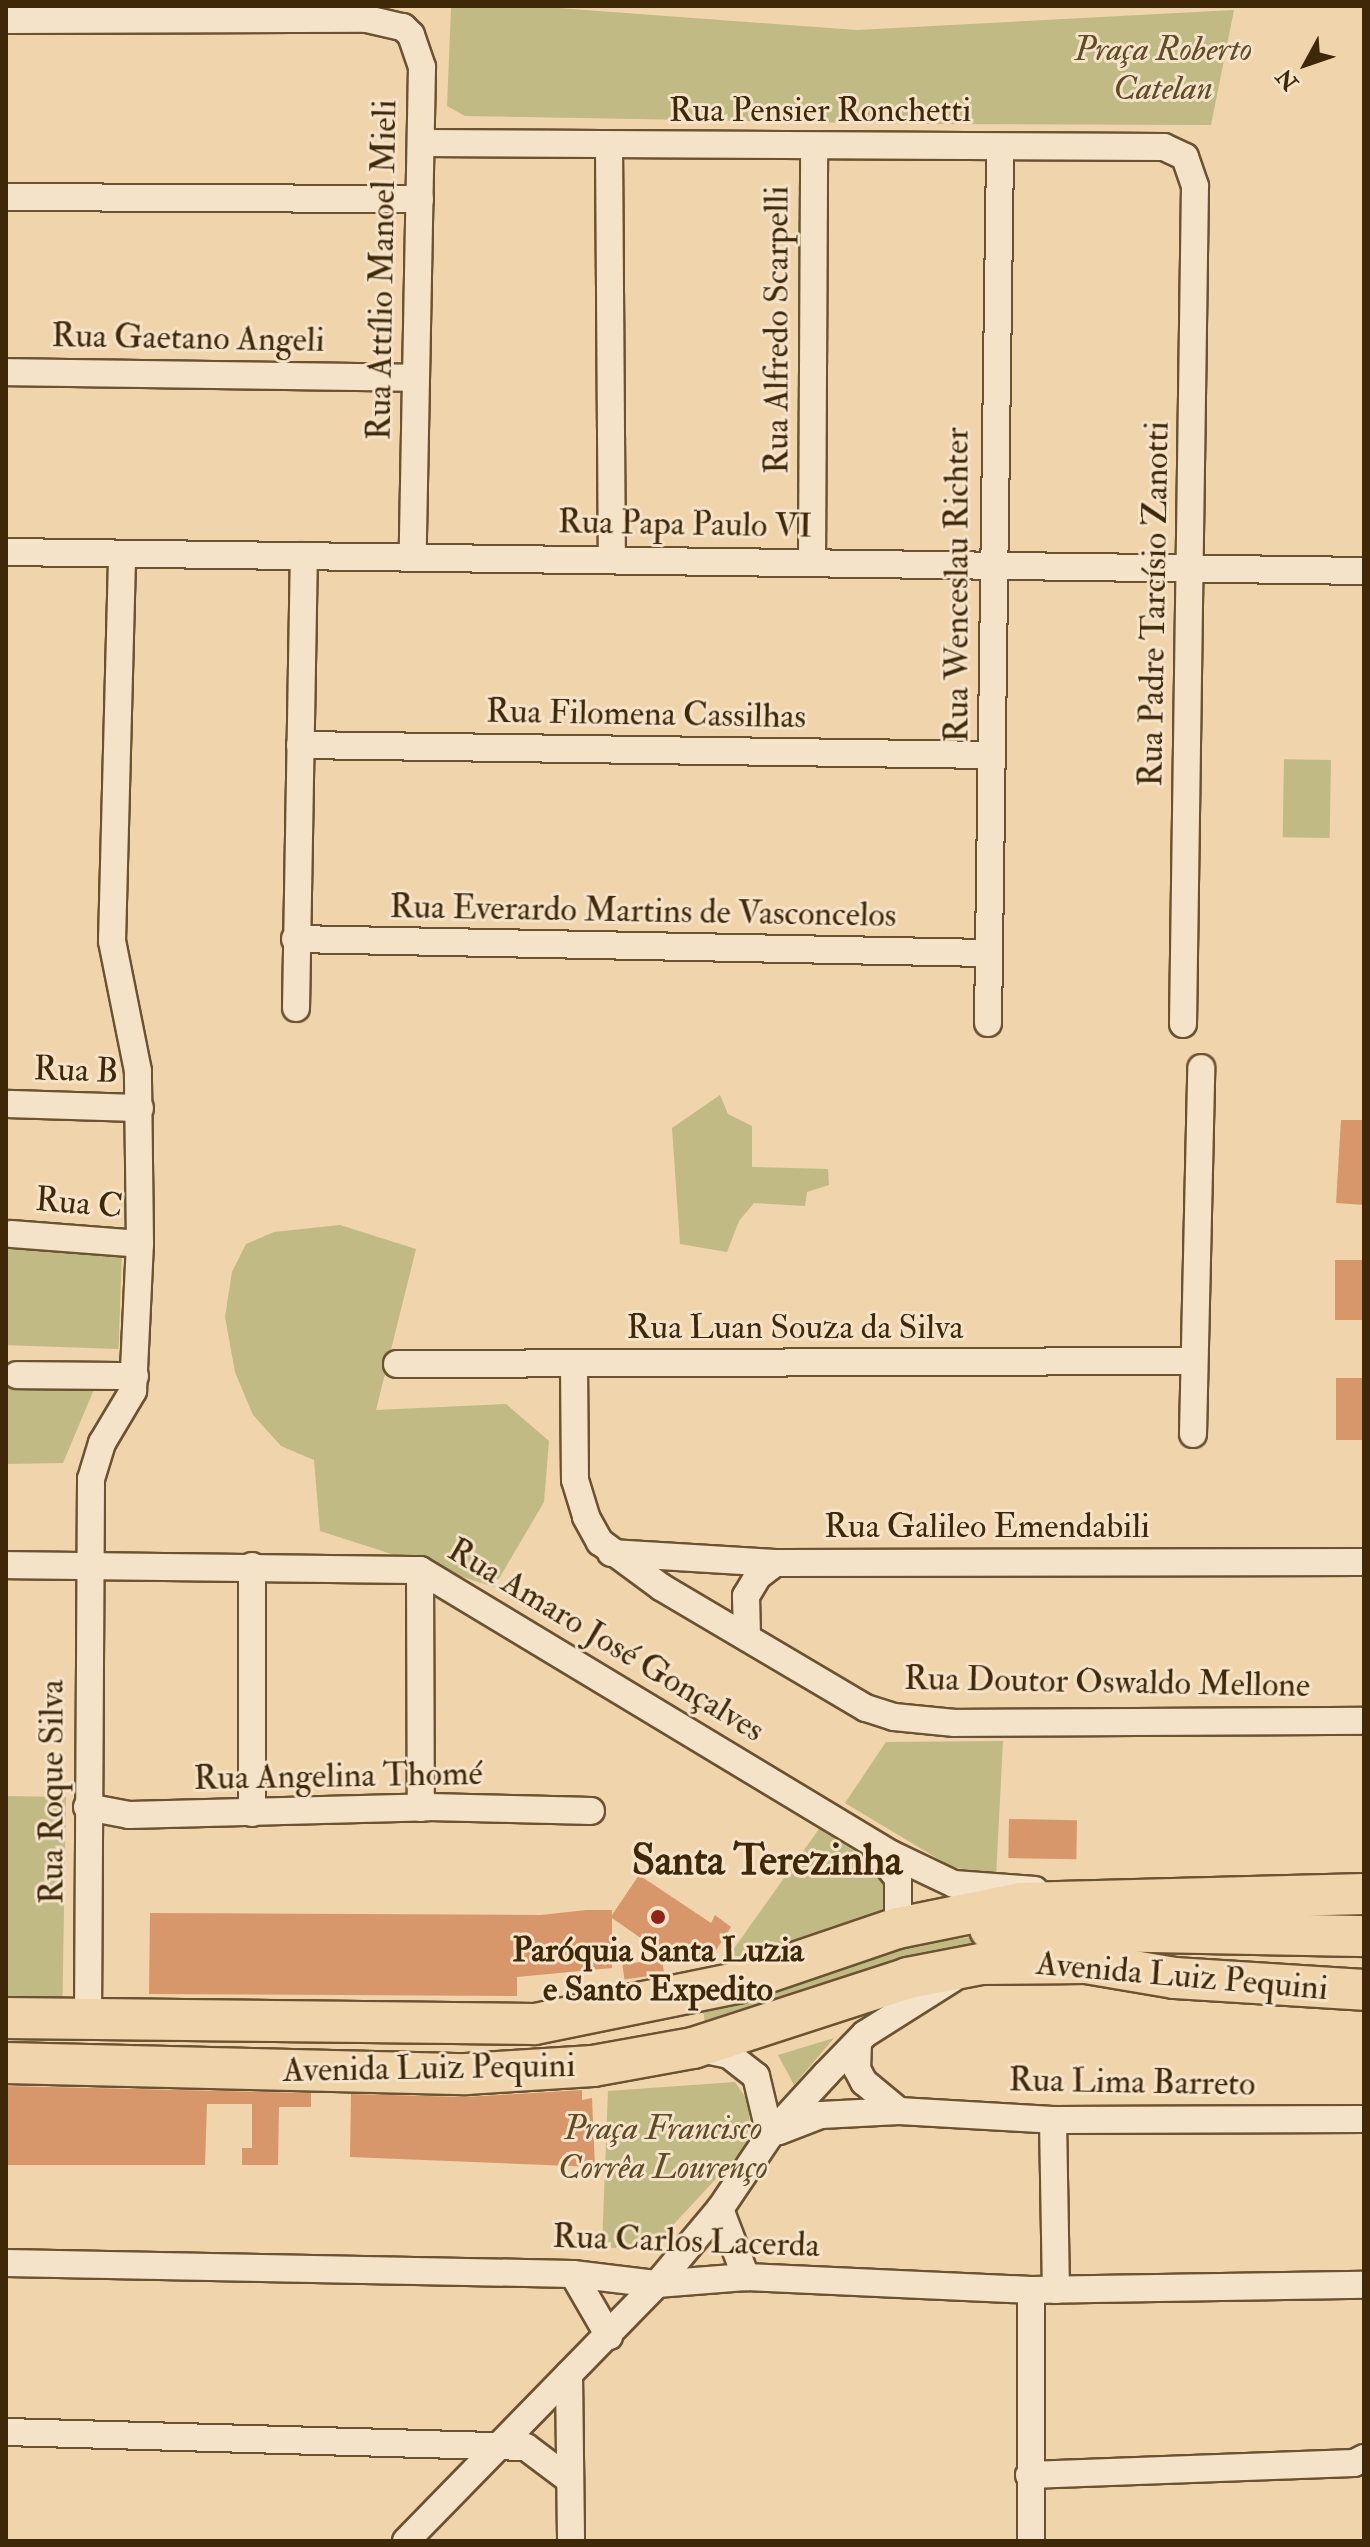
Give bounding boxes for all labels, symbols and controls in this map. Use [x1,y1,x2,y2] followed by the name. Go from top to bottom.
[1266,24,1346,104] north arrow
[1074,29,1252,108] park label: Praça Roberto Catelan
[1271,63,1305,96] text: N
[669,91,971,131] street label: Rua Pensier Ronchetti
[359,99,405,441] street label: Rua Attílio Manoel Mieli
[757,186,797,474] street label: Rua Alfredo Scarpelli
[51,315,325,361] street label: Rua Gaetano Angeli
[1130,421,1178,787] street label: Rua Padre Tarcísio Zanotti
[937,427,977,743] street label: Rua Wenceslau Richter
[557,501,813,547] street label: Rua Papa Paulo VI
[486,691,806,737] street label: Rua Filomena Cassilhas
[389,886,897,936] street label: Rua Everardo Martins de Vasconcelos
[33,1048,119,1092] street label: Rua B
[34,1179,124,1227] street label: Rua C
[627,1308,963,1348] street label: Rua Luan Souza da Silva
[824,1507,1150,1547] street label: Rua Galileo Emendabili
[440,1529,772,1751] street label: Rua Amaro José Gonçalves
[904,1658,1310,1706] street label: Rua Doutor Oswaldo Mellone
[32,1680,72,1904] street label: Rua Roque Silva
[193,1753,483,1799] street label: Rua Angelina Thomé
[632,1836,902,1886] district label: Santa Terezinha
[649,1908,667,1926] marker: Paróquia Santa Luzia e Santo Expedito
[512,1930,804,2010] place label: Paróquia Santa Luzia e Santo Expedito
[1034,1943,1330,2009] street label: Avenida Luiz Pequini
[282,2045,576,2091] street label: Avenida Luiz Pequini
[1008,2059,1256,2105] street label: Rua Lima Barreto
[558,2108,768,2188] park label: Praça Francisco Corrêa Lourenço
[552,2216,820,2266] street label: Rua Carlos Lacerda

